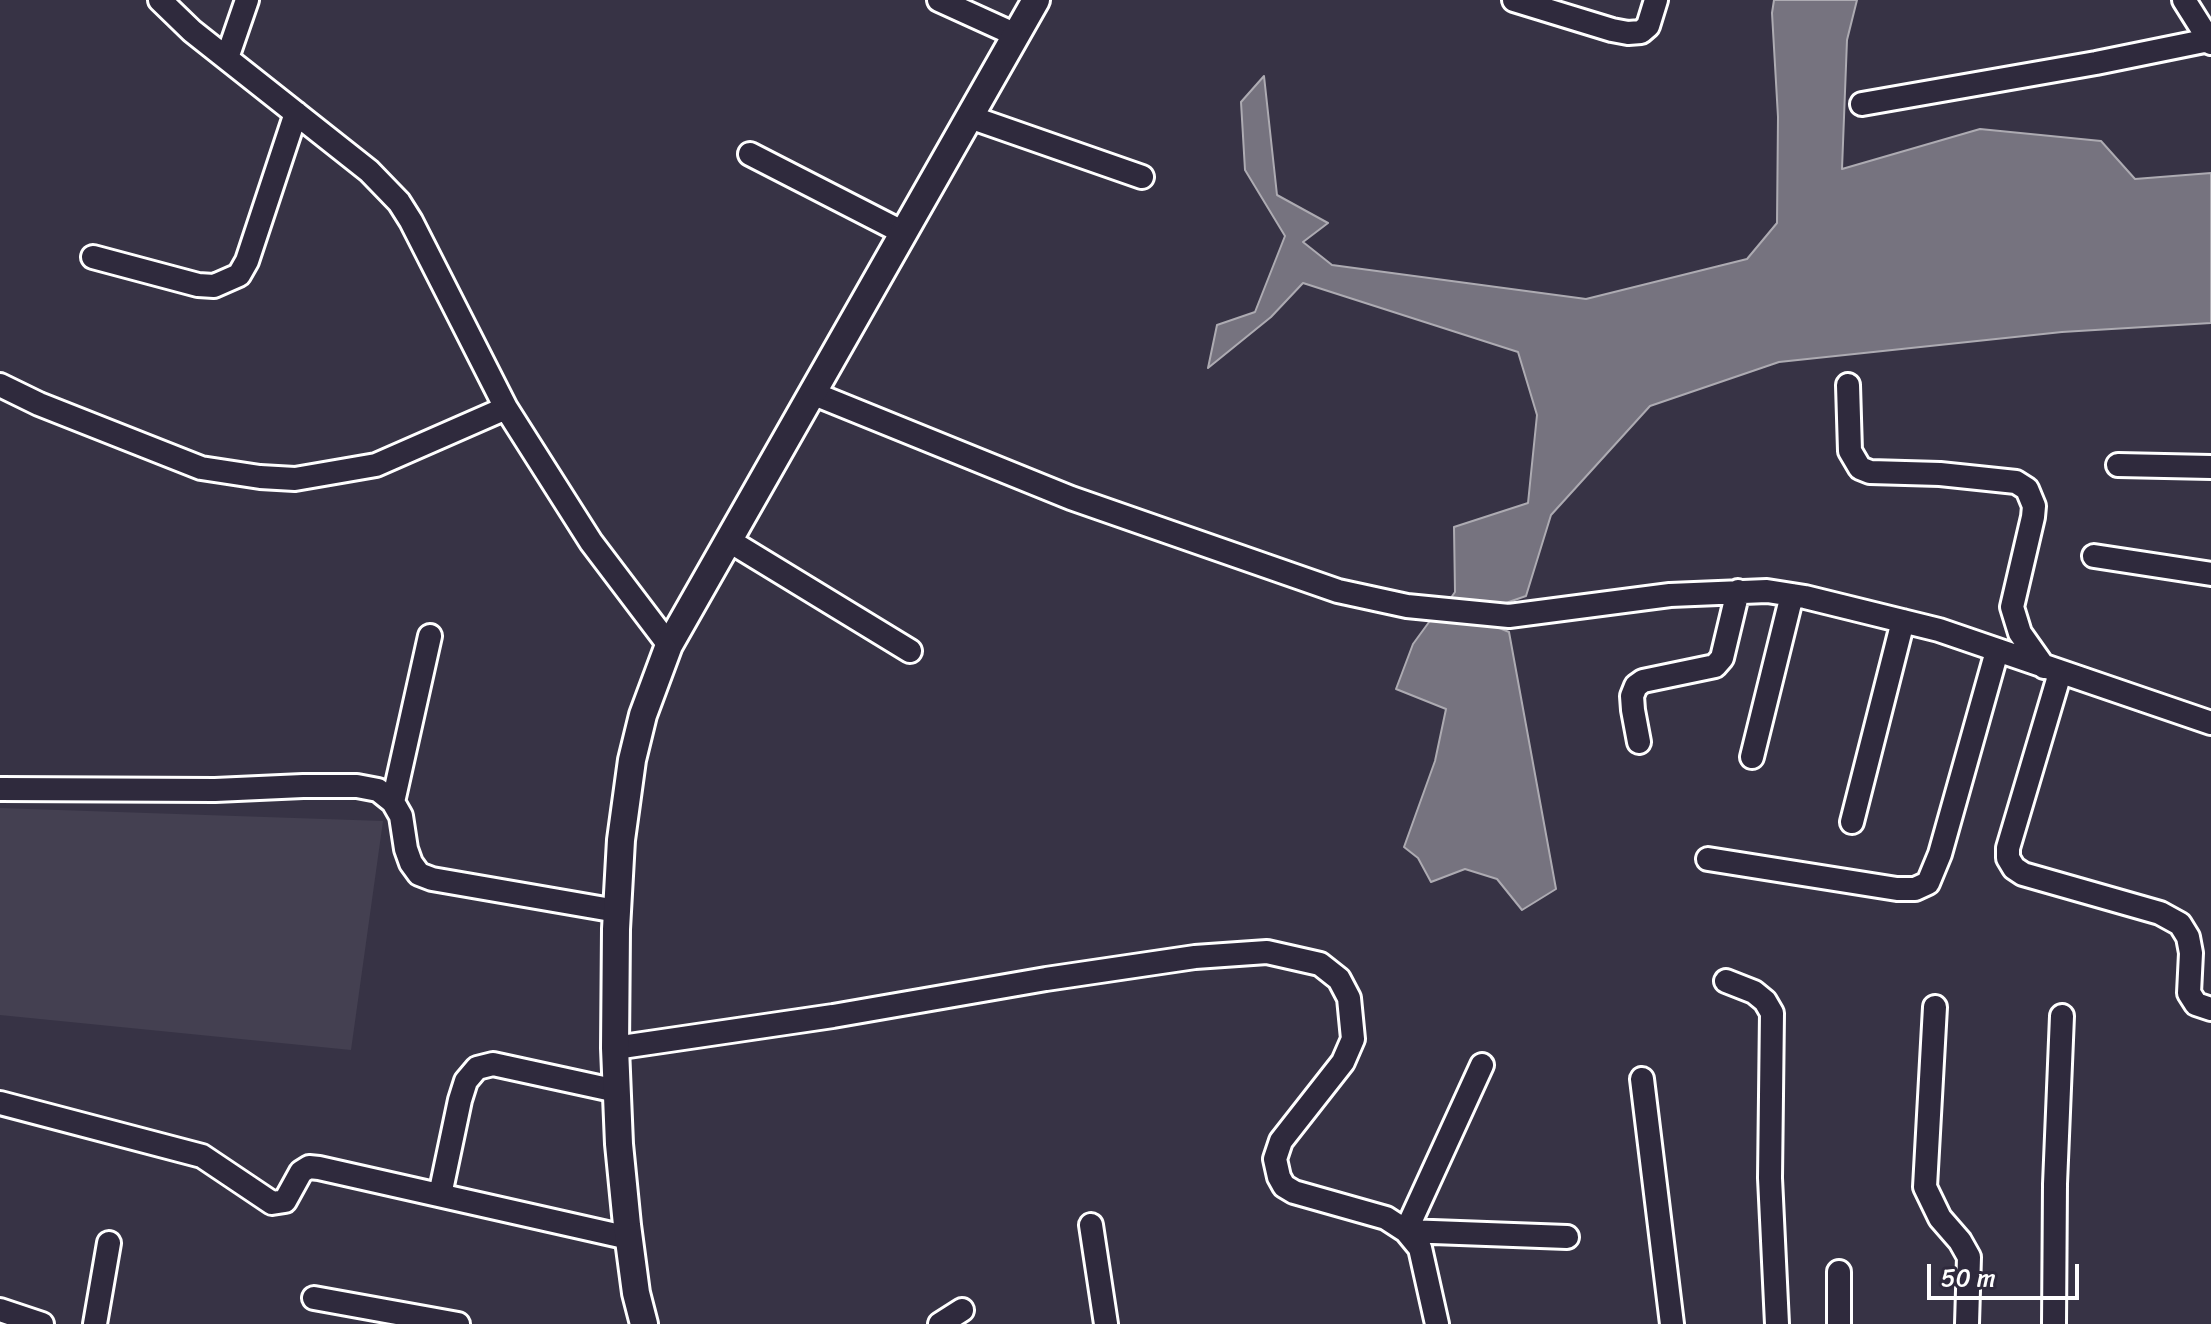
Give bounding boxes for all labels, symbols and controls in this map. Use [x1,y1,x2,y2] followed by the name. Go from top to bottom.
[1931,1248,2083,1298] scale bar
[1941,1257,1996,1299] text: 50 m

